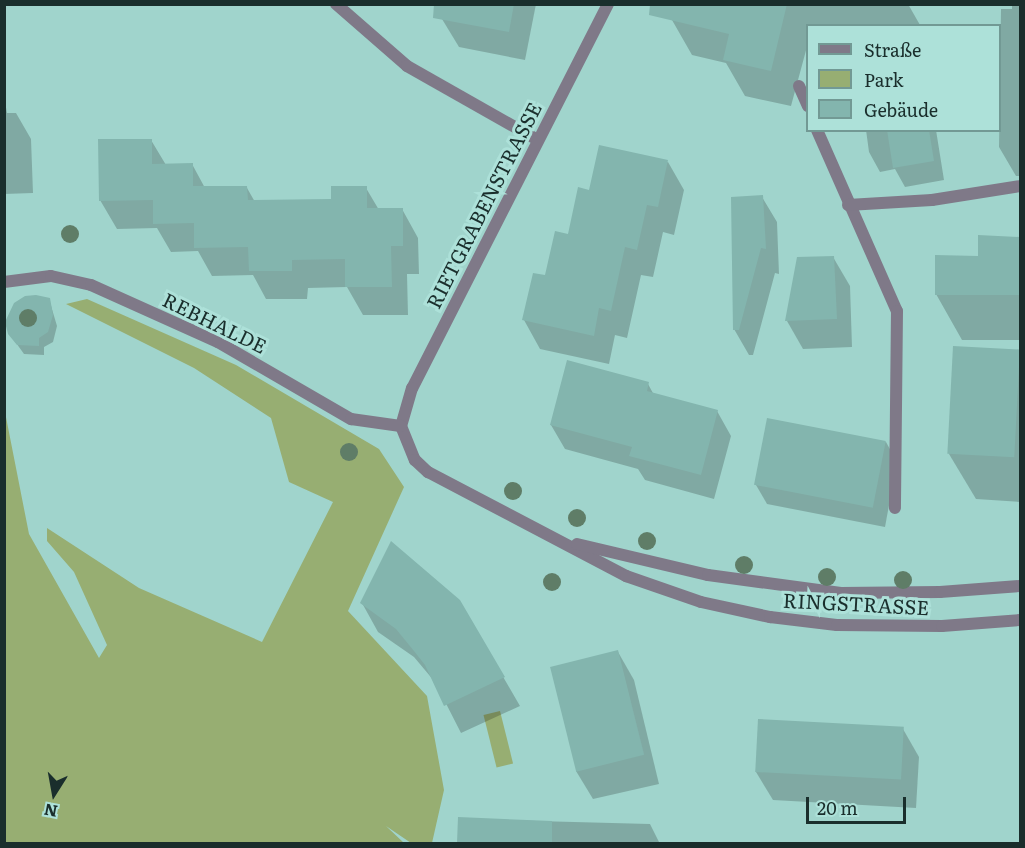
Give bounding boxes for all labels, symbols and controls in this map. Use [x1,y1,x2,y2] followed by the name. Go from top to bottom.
[806,24,1001,132] legend
[864,36,921,63] text: Straße
[864,66,903,93] text: Park
[864,96,938,123] text: Gebäude
[420,98,546,312] street label: RIETGRABENSTRASSE
[159,287,271,357] street label: REBHALDE
[782,587,930,619] street label: RINGSTRASSE
[24,764,84,824] north arrow
[809,785,910,823] scale bar
[817,794,858,821] text: 20 m
[42,799,59,825] text: N

